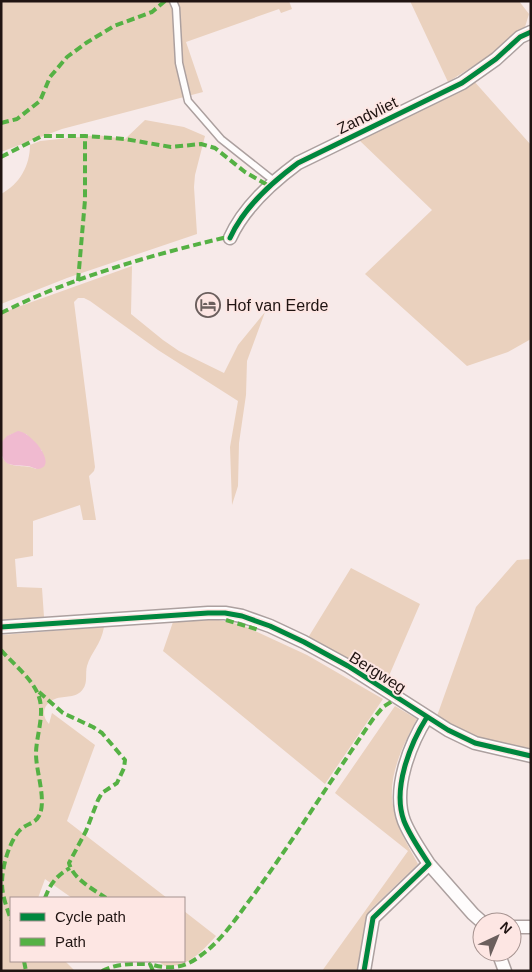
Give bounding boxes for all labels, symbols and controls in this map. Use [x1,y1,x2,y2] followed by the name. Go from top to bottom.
[334,93,401,137] street label: Zandvliet
[195,292,221,318] hotel icon: Hof van Eerde
[226,297,328,314] place label: Hof van Eerde
[346,648,409,696] street label: Bergweg
[10,897,185,962] legend
[55,908,126,925] text: Cycle path
[472,912,522,962] north arrow
[497,918,515,937] text: N
[55,933,86,950] text: Path

